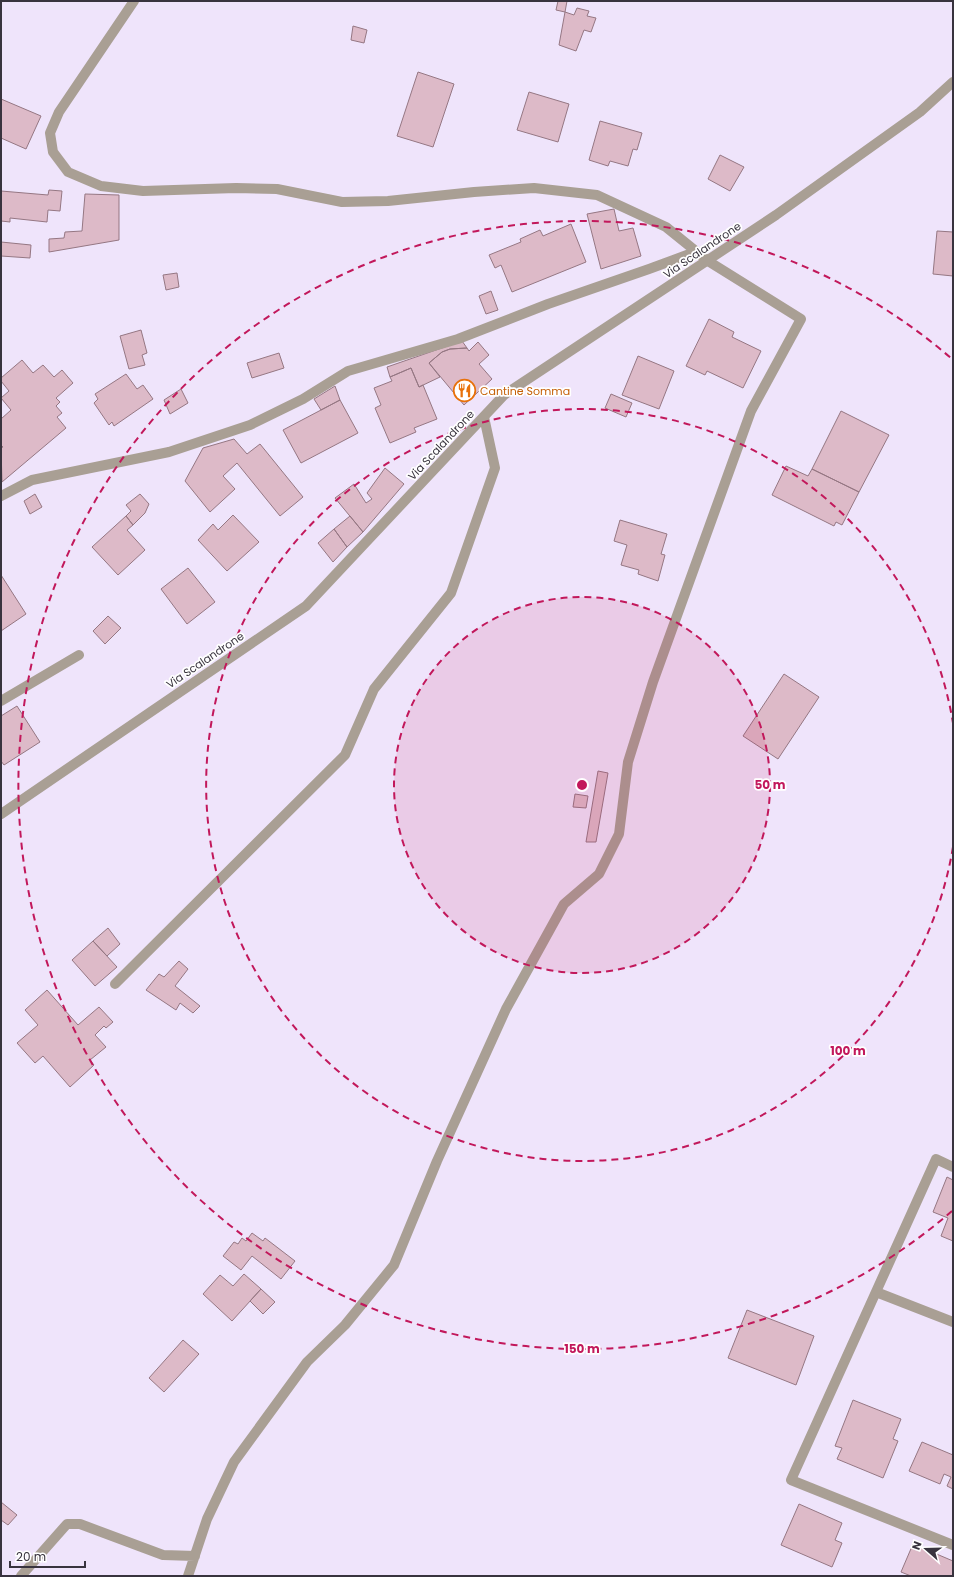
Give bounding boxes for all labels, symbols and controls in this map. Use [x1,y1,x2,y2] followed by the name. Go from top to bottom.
[660,218,744,282] street label: Via Scalandrone
[451,378,477,404] restaurant icon: Cantine Somma
[480,383,570,399] place label: Cantine Somma
[404,406,478,484] street label: Via Scalandrone
[163,628,247,692] street label: Via Scalandrone
[755,776,786,793] text: 50 m
[575,778,589,792] centre of rings
[830,1042,866,1059] text: 100 m
[564,1340,600,1357] text: 150 m
[906,1529,946,1569] north arrow
[908,1539,926,1552] text: N
[10,1543,85,1569] scale bar
[16,1548,46,1565] text: 20 m

